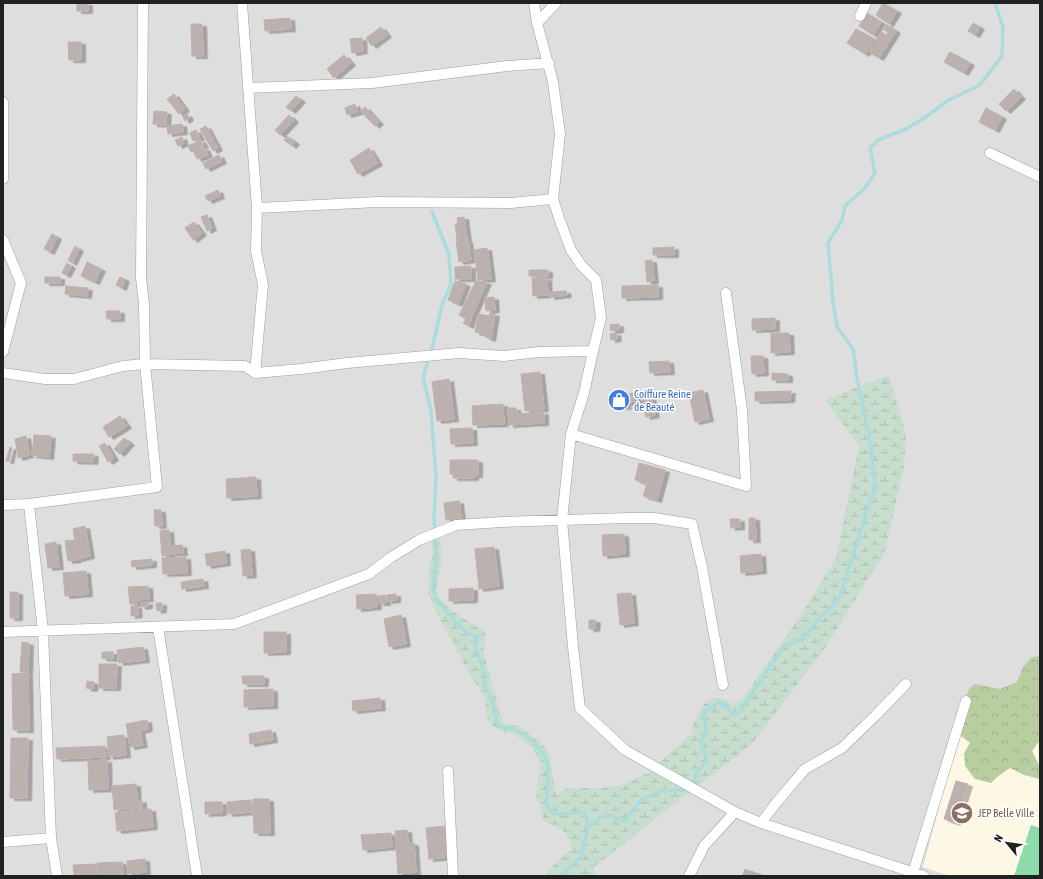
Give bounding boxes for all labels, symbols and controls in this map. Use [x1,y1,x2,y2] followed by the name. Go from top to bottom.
[606,387,632,413] shop icon: Coiffure Reine de Beauté
[634,388,691,413] place label: Coiffure Reine de Beauté
[949,800,975,826] school or university icon: JEP Belle Ville
[978,807,1034,819] place label: JEP Belle Ville
[987,823,1027,863] north arrow
[991,832,1005,844] text: N

